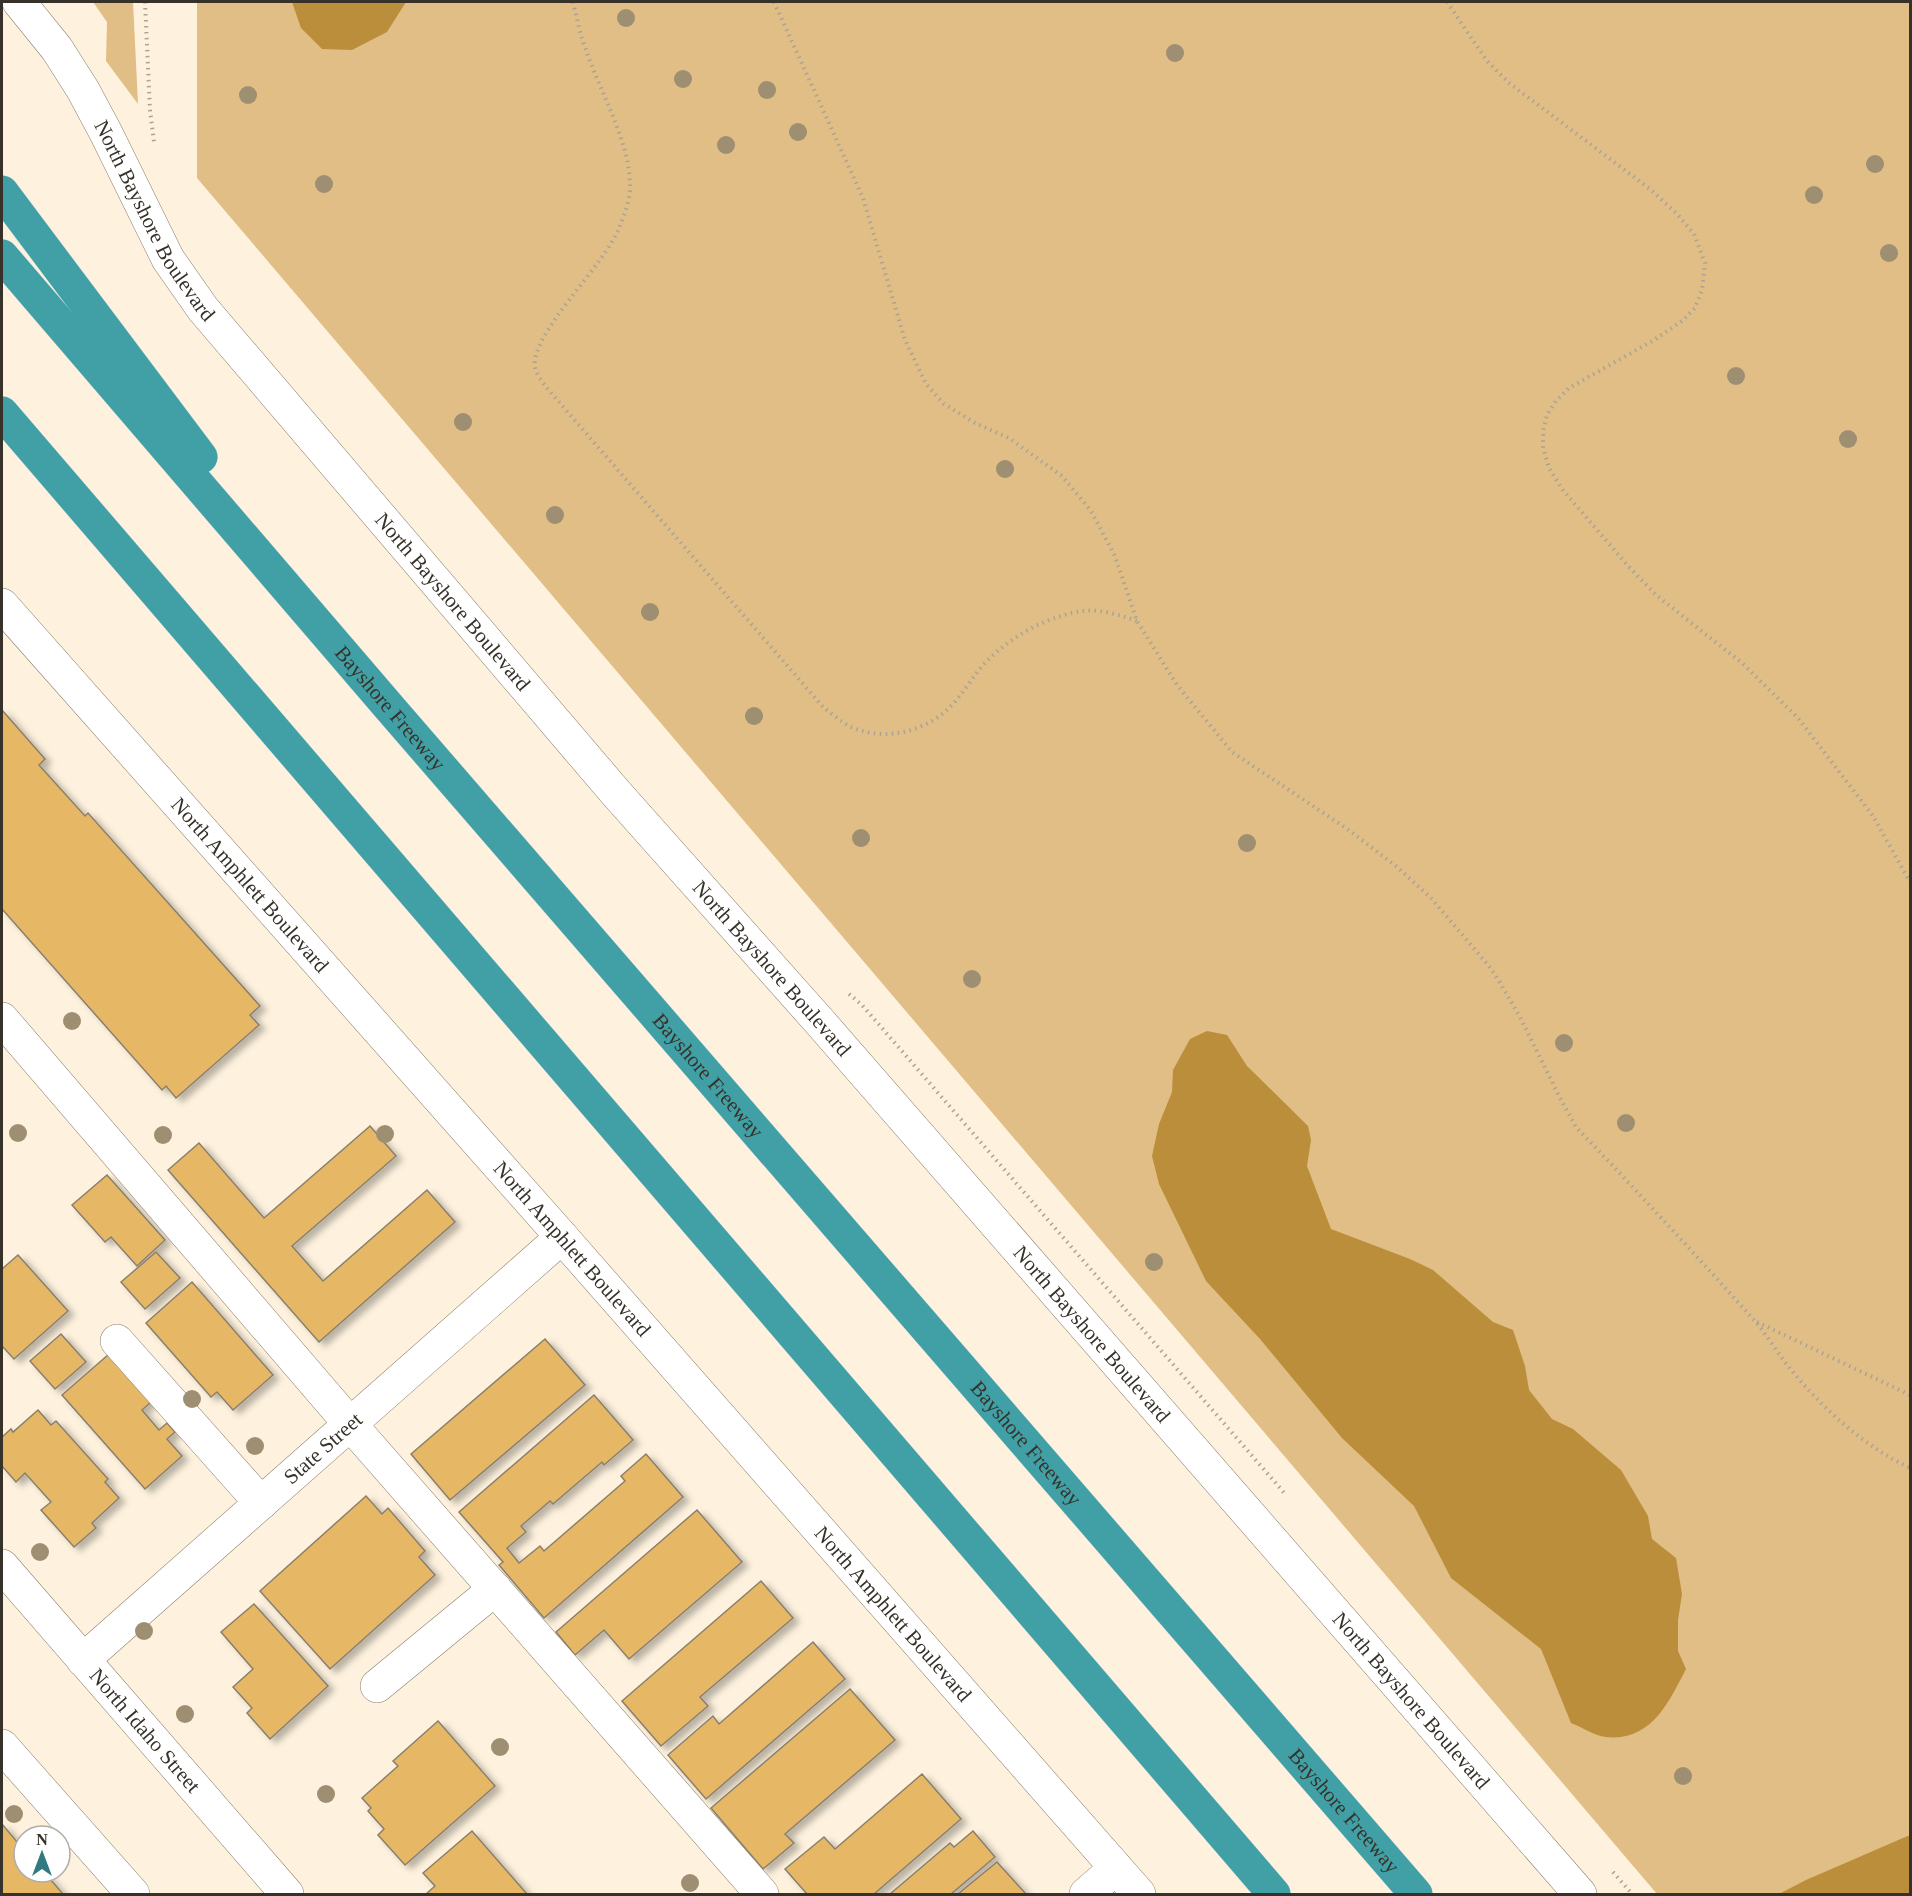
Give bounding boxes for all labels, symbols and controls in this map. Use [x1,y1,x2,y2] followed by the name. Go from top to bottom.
[89,116,220,326] street label: North Bayshore Boulevard
[370,508,536,696] street label: North Bayshore Boulevard
[330,641,451,776] street label: Bayshore Freeway
[166,793,334,978] street label: North Amphlett Boulevard
[688,876,856,1061] street label: North Bayshore Boulevard
[648,1009,769,1143] street label: Bayshore Freeway
[489,1156,656,1342] street label: North Amphlett Boulevard
[1008,1241,1176,1428] street label: North Bayshore Boulevard
[966,1376,1087,1511] street label: Bayshore Freeway
[279,1407,367,1489] street label: State Street
[810,1521,977,1707] street label: North Amphlett Boulevard
[1328,1607,1495,1794] street label: North Bayshore Boulevard
[85,1664,205,1798] street label: North Idaho Street
[1284,1744,1405,1878] street label: Bayshore Freeway
[12,1824,72,1884] north arrow
[36,1831,48,1848] text: N

